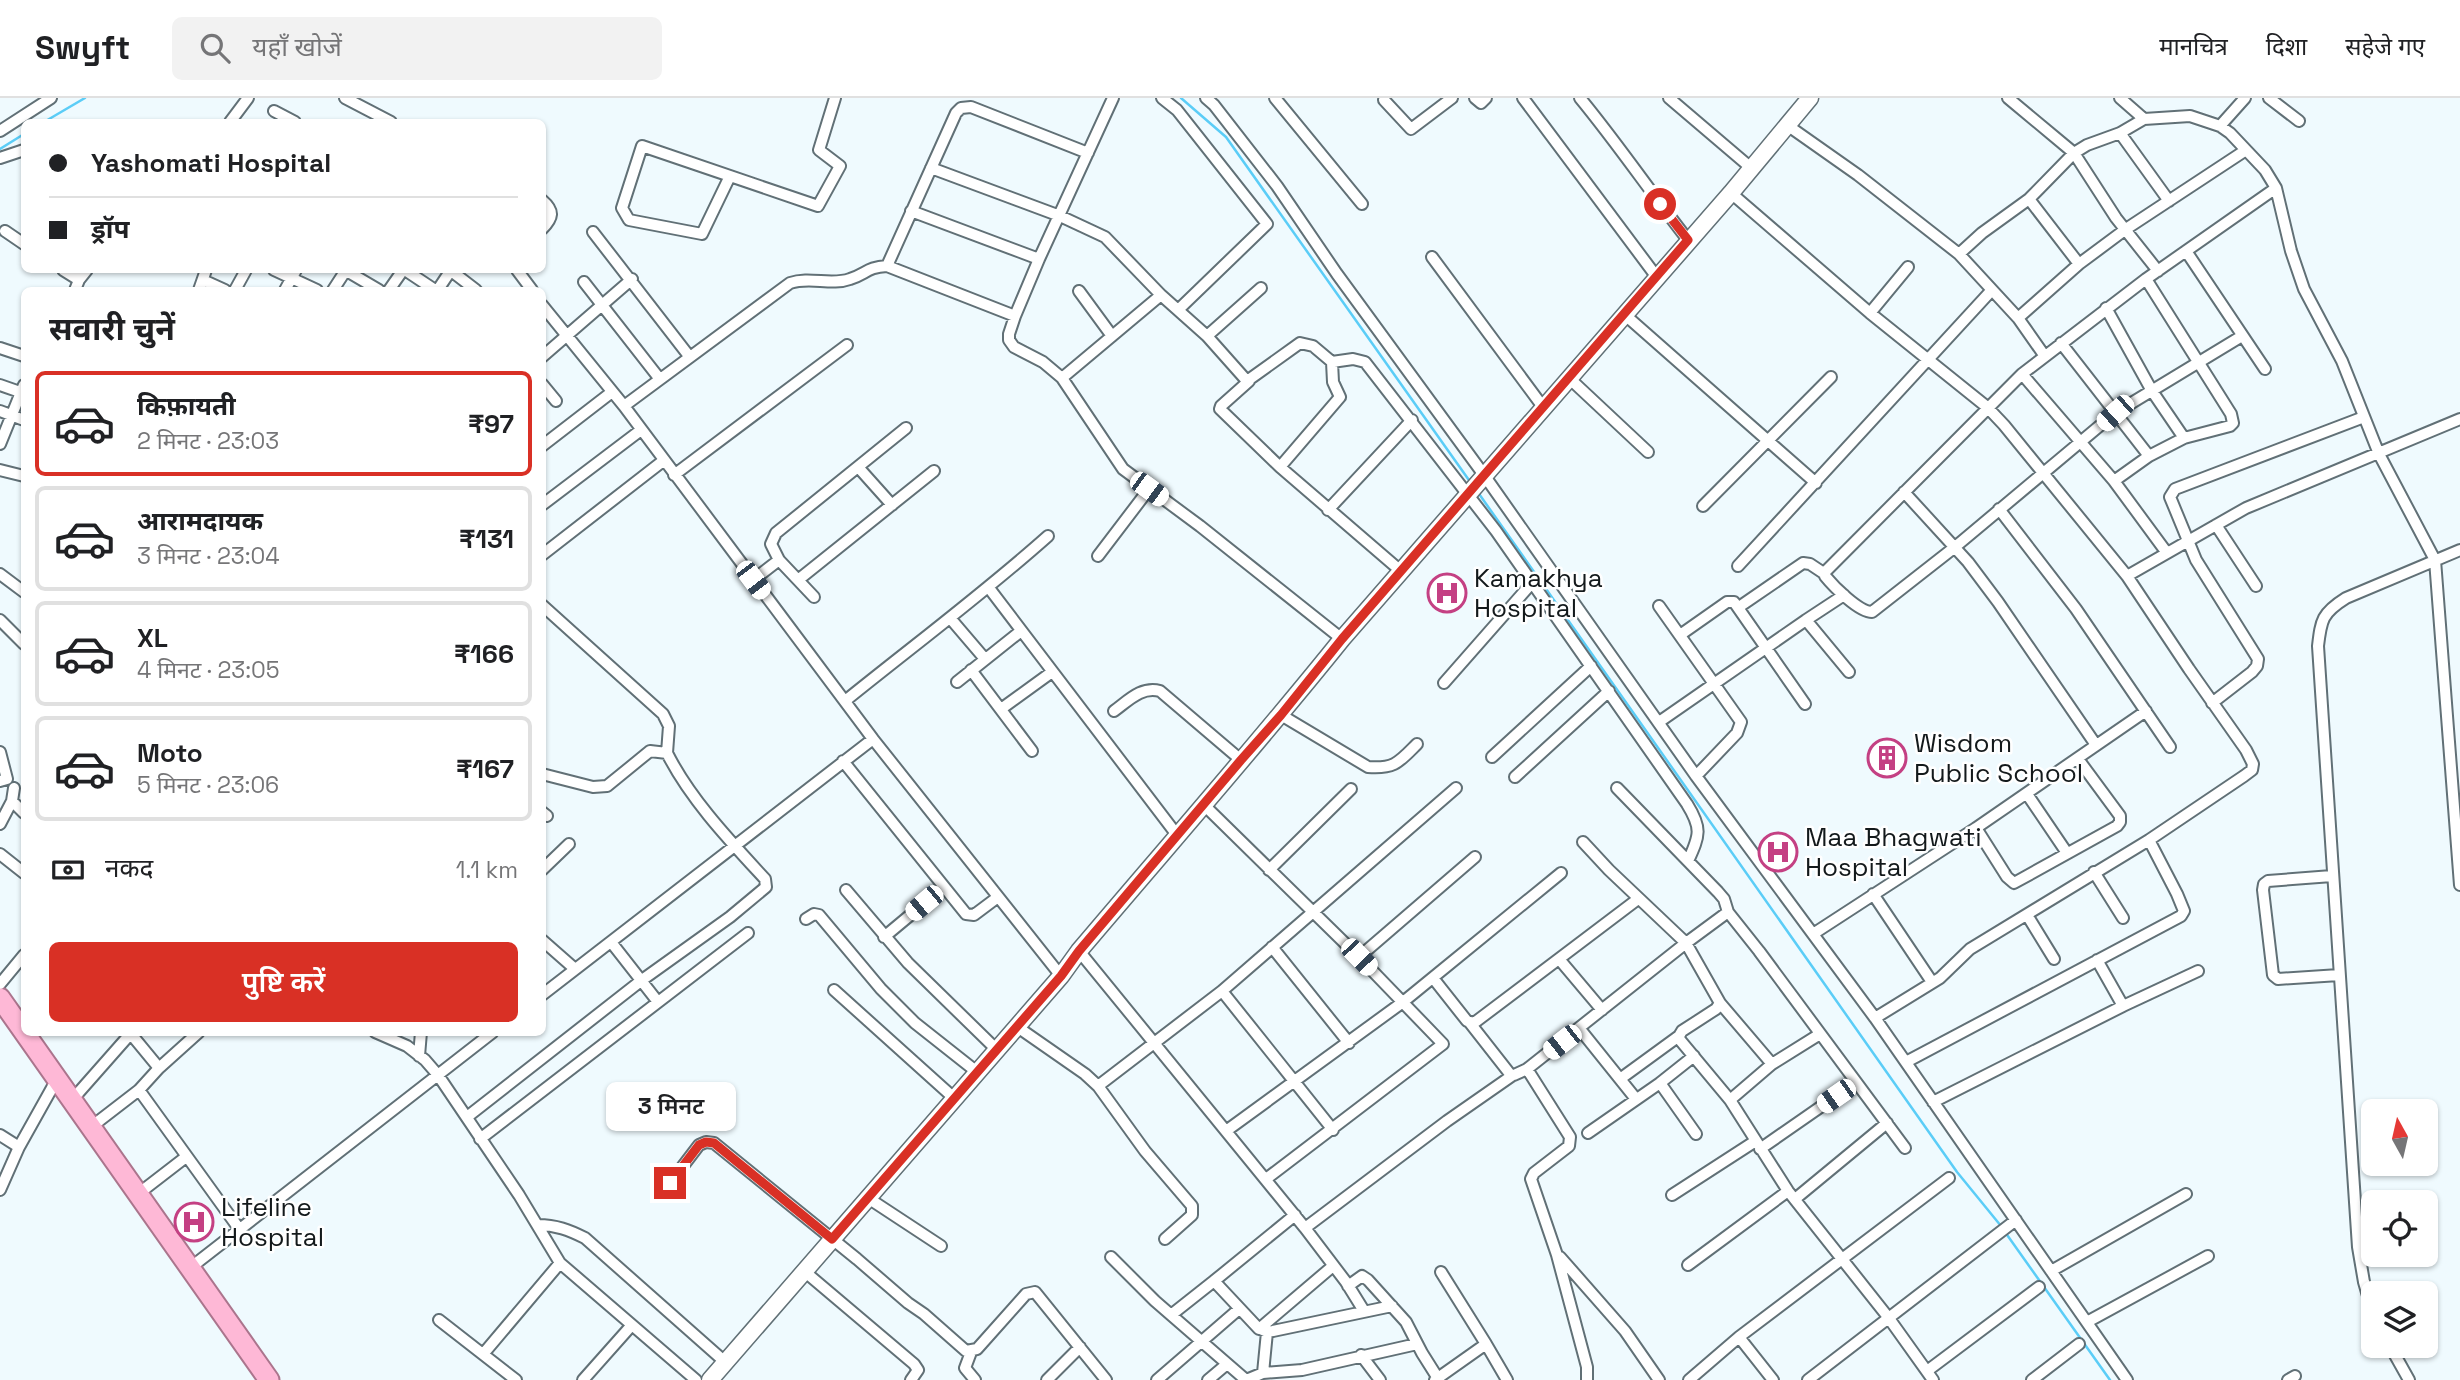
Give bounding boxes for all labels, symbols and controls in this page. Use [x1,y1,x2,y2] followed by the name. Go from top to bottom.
[172,17,662,80] search box
[35,27,130,69] text: Swyft
[196,29,234,67] icon: search
[252,30,342,64] text: यहाँ खोजें
[2159,31,2228,62] text: मानचित्र
[2266,31,2307,62] text: दिशा
[2345,31,2425,62] text: सहेजे गए
[91,146,331,180] text: Yashomati Hospital
[1644,188,1676,220] route start
[91,212,129,246] text: ड्रॉप
[49,309,175,349] text: सवारी चुनें
[137,389,236,423] text: किफ़ायती
[2093,391,2138,435] car
[53,392,116,455] icon: car
[468,407,514,441] text: ₹97
[137,426,279,456] text: 2 मिनट · 23:03
[1126,468,1173,510] car
[137,504,263,538] text: आरामदायक
[53,507,116,570] icon: car
[459,522,514,556] text: ₹131
[137,541,280,571] text: 3 मिनट · 23:04
[732,557,775,603] car
[1474,561,1603,625] place label: Kamakhya Hospital
[1426,572,1468,614] hospital icon: Kamakhya Hospital
[137,621,168,655] text: XL
[53,622,116,685] icon: car
[454,637,514,671] text: ₹166
[137,655,280,685] text: 4 मिनट · 23:05
[1914,726,2083,790] place label: Wisdom Public School
[137,736,203,770] text: Moto
[53,737,116,800] icon: car
[1866,737,1908,779] building icon: Wisdom Public School
[456,752,514,786] text: ₹167
[137,770,279,800] text: 5 मिनट · 23:06
[1805,820,1982,884] place label: Maa Bhagwati Hospital
[1757,831,1799,873] hospital icon: Maa Bhagwati Hospital
[49,851,87,889] icon: cash
[105,851,153,885] text: नकद
[456,855,518,885] text: 1.1 km
[902,881,947,925] car
[1337,935,1382,979] car
[49,942,518,1022] button: पुष्टि करें
[1539,1021,1586,1063] car
[1813,1075,1860,1117] car
[605,1082,735,1130] callout: 3 मिनट
[638,1091,704,1121] text: 3 मिनट
[2361,1099,2438,1176] north arrow
[2361,1099,2438,1358] map controls
[654,1167,686,1199] route end
[221,1190,324,1254] place label: Lifeline Hospital
[2361,1190,2438,1267] button: locate
[173,1201,215,1243] hospital icon: Lifeline Hospital
[2361,1281,2438,1358] button: layers

